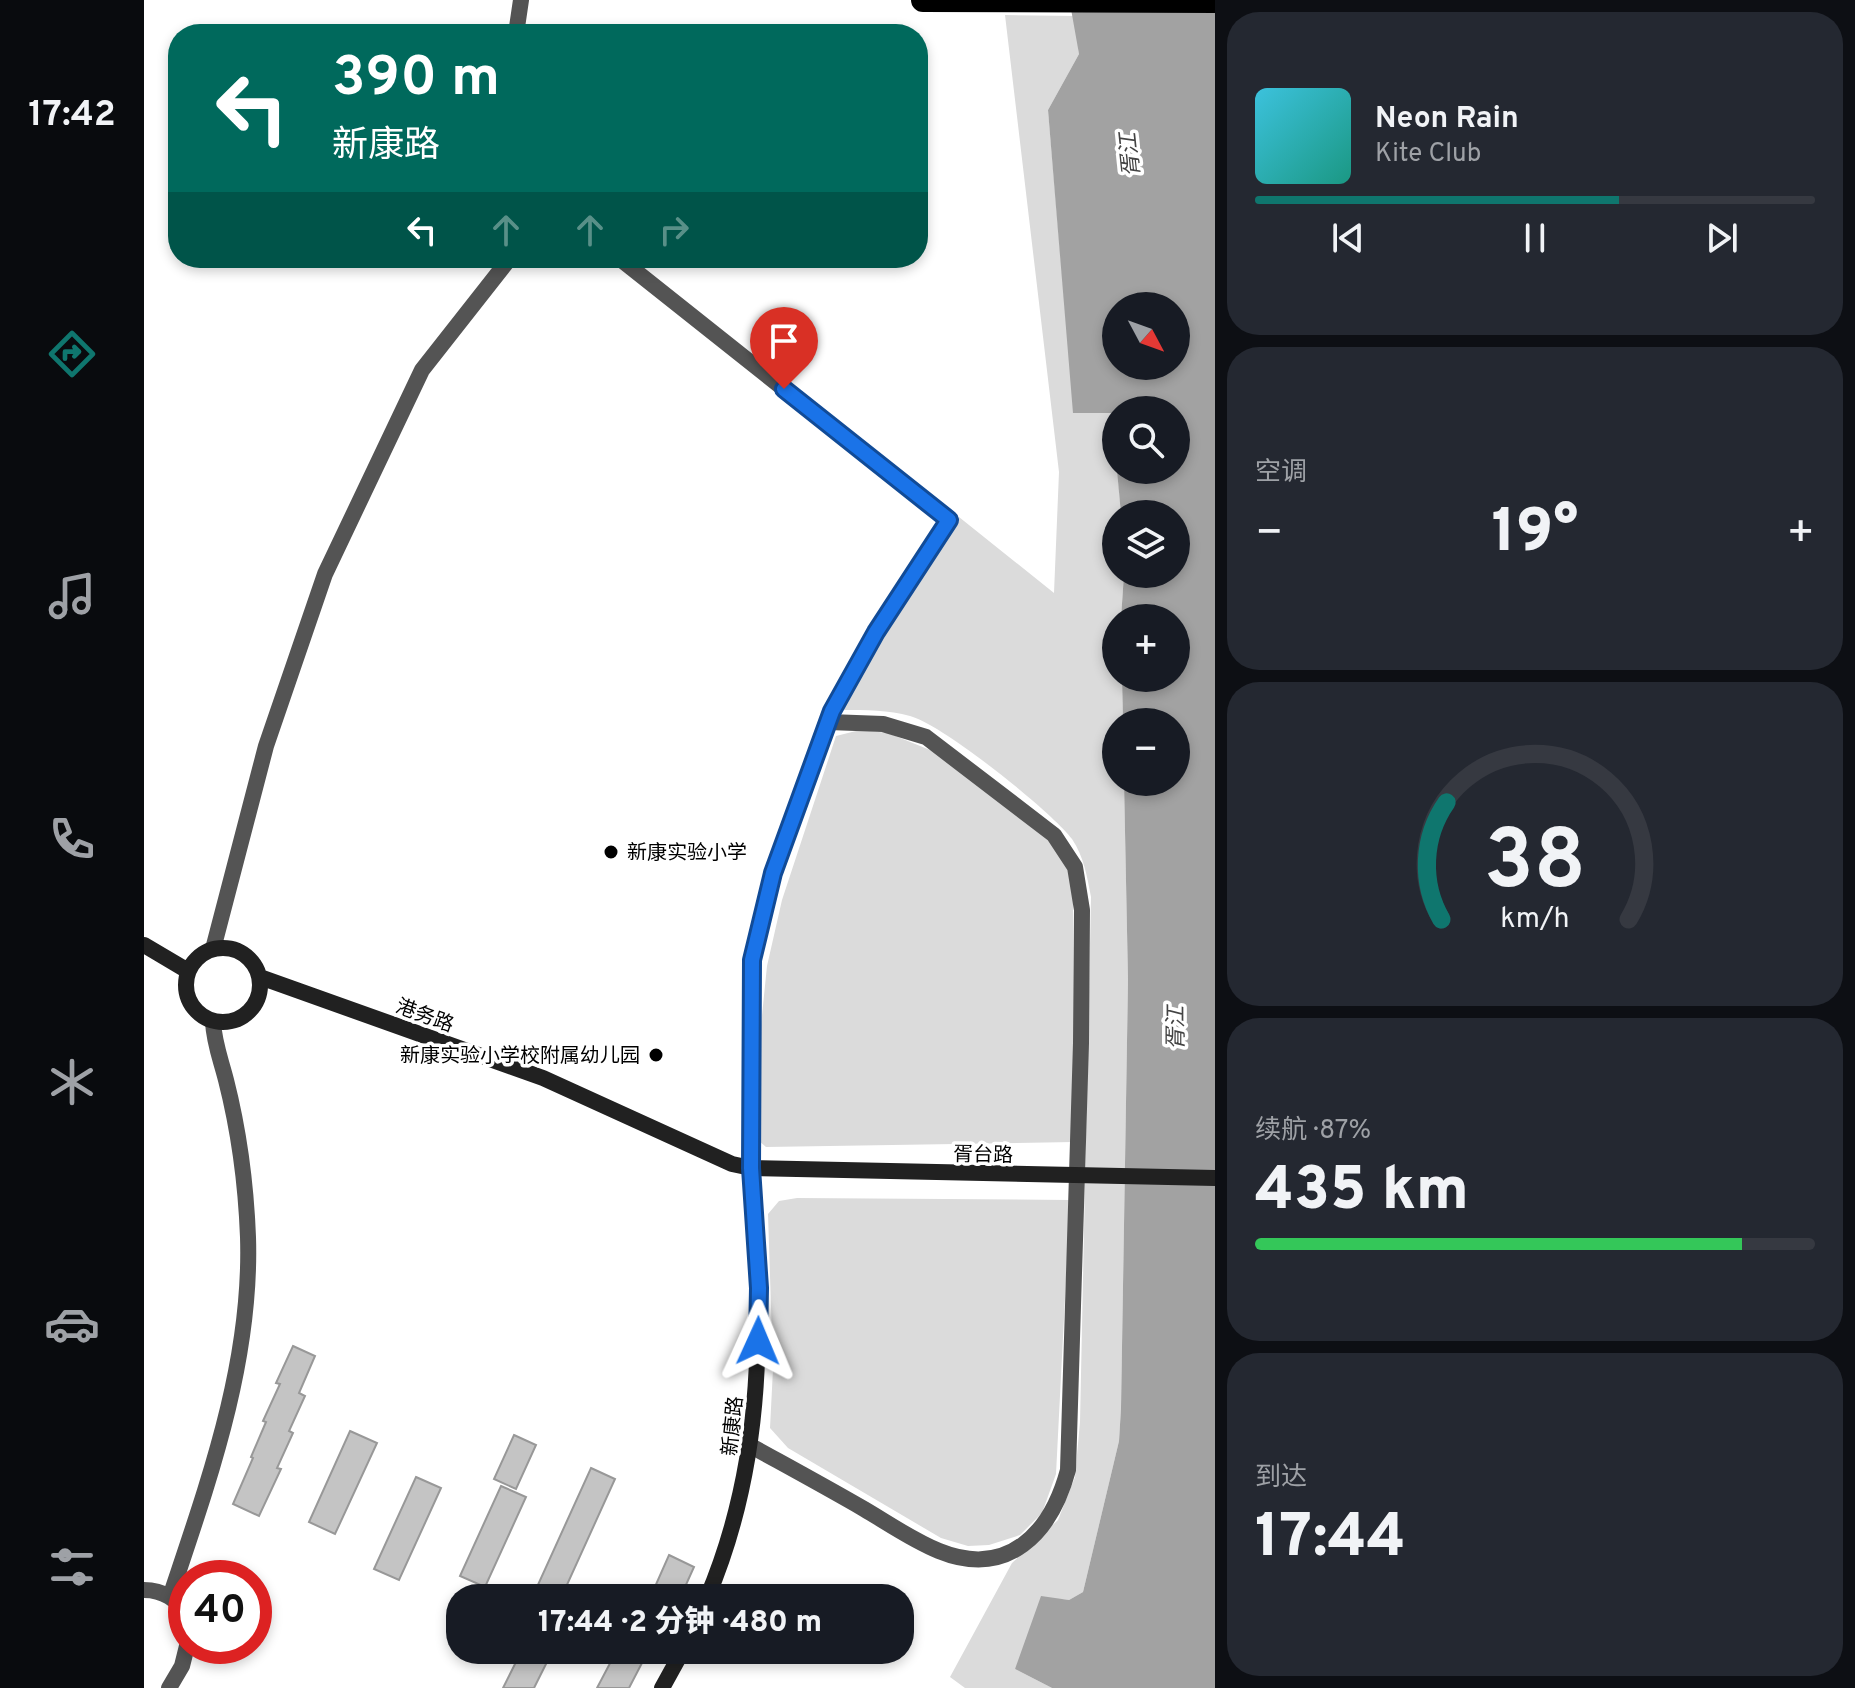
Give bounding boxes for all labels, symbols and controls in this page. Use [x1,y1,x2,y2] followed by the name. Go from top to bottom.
[332,45,500,115] text: 390 m
[200,56,304,160] icon: left
[28,93,116,139] text: 17:42
[1375,101,1519,138] text: Neon Rain
[332,124,440,170] text: 新康路
[1116,129,1147,178] water label: 胥江
[1375,138,1481,171] text: Kite Club
[400,208,444,252] icon: left
[484,208,528,252] icon: ahead
[568,208,612,252] icon: ahead
[652,208,696,252] icon: right
[1326,216,1370,260] icon: previous
[1513,216,1557,260] icon: pause
[1700,216,1744,260] icon: next
[1102,292,1190,380] north arrow
[1102,292,1190,796] map controls
[750,307,818,389] pin
[762,319,806,363] icon: arrive
[44,326,100,382] icon: directions
[1102,396,1190,484] button: search
[1255,457,1307,490] text: 空调
[1492,497,1578,573] text: 19°
[1102,500,1190,588] button: layers
[1255,507,1283,563] text: −
[1787,507,1815,563] text: +
[44,568,100,624] icon: music
[1102,604,1190,692] button: +
[1102,708,1190,796] button: −
[44,811,100,867] icon: phone
[1484,813,1586,918] text: 38
[627,841,747,867] place label: 新康实验小学
[602,843,620,861] marker: 新康实验小学
[1500,902,1570,938] text: km/h
[392,994,457,1039] street label: 港务路
[1164,1004,1191,1050] water label: 胥江
[400,1044,640,1070] place label: 新康实验小学校附属幼儿园
[647,1046,665,1064] marker: 新康实验小学校附属幼儿园
[44,1054,100,1110] icon: climate
[1255,1115,1371,1148] text: 续航 · 87%
[953,1142,1013,1170] street label: 胥台路
[1255,1155,1469,1231] text: 435 km
[44,1296,100,1352] icon: car
[716,1299,800,1383] position arrow
[718,1395,750,1457] street label: 新康路
[1255,1462,1307,1495] text: 到达
[1255,1502,1406,1578] text: 17:44
[44,1539,100,1595] icon: filters
[168,1560,272,1664] speed limit sign: 40
[538,1605,822,1642] text: 17:44 · 2 分钟 · 480 m

